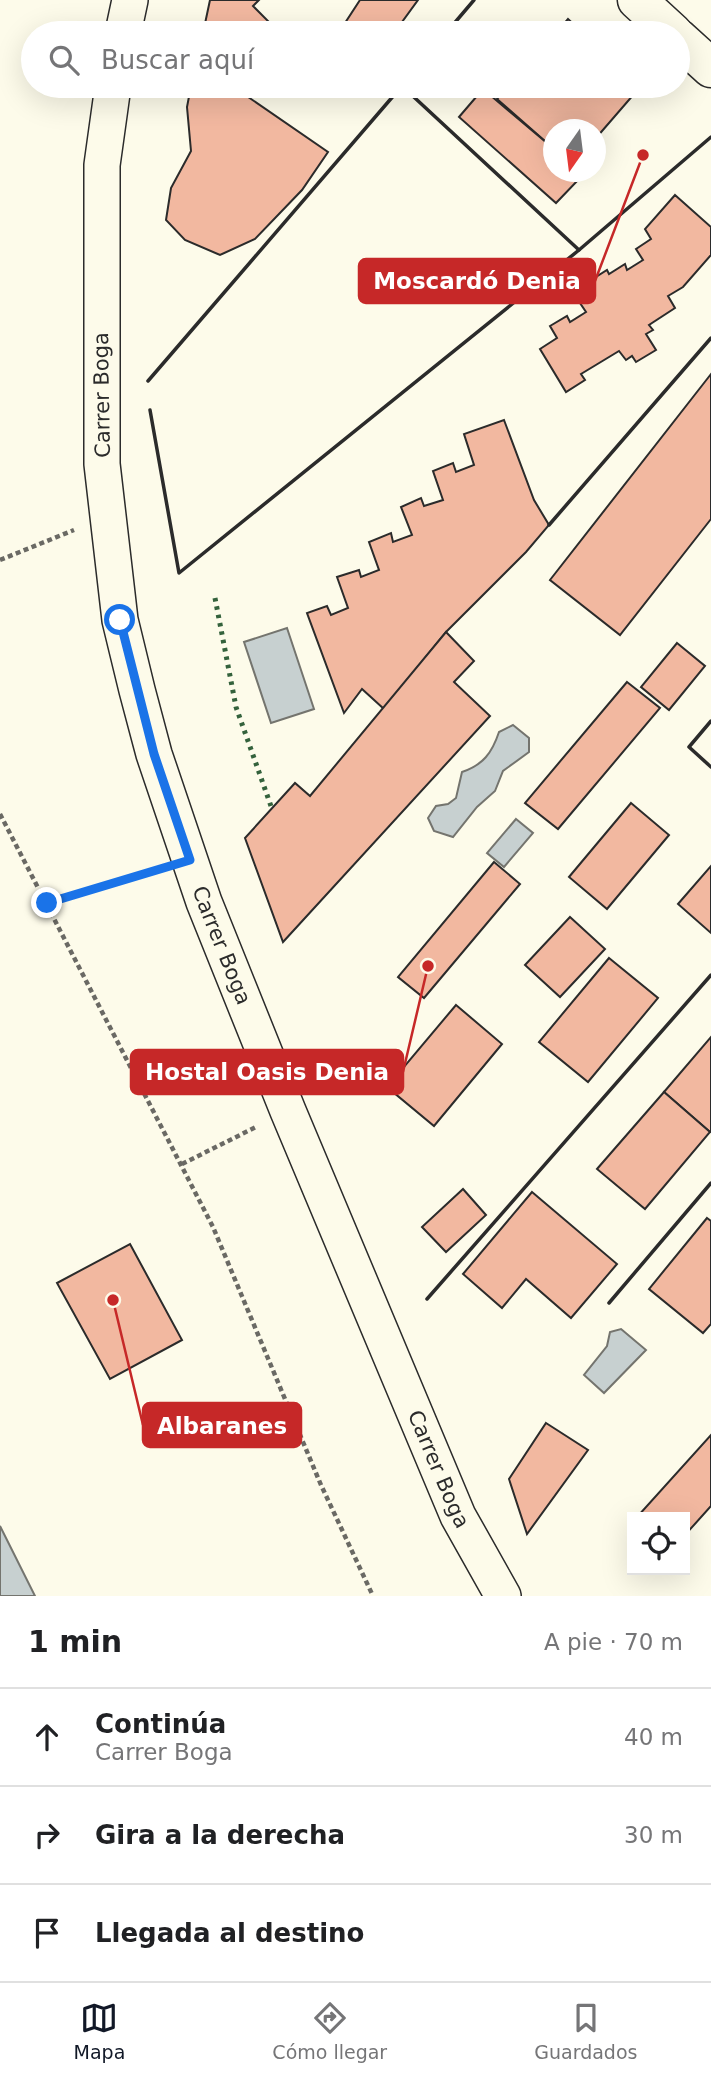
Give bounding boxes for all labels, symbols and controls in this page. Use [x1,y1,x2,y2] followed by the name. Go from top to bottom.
[21,21,690,98] search box
[45,41,83,79] icon: search
[101,45,254,75] text: Buscar aquí
[543,119,606,182] north arrow
[359,259,595,303] callout: Moscardó Denia
[373,268,581,294] text: Moscardó Denia
[89,332,115,458] street label: Carrer Boga
[104,604,135,635] route start
[187,883,256,1008] street label: Carrer Boga
[31,887,62,918] route end
[131,1050,403,1094] callout: Hostal Oasis Denia
[145,1059,389,1085] text: Hostal Oasis Denia
[143,1403,301,1447] callout: Albaranes
[403,1407,474,1532] street label: Carrer Boga
[157,1413,287,1439] text: Albaranes
[627,1512,690,1575] map controls
[627,1512,690,1575] button: locate
[28,1624,122,1659] text: 1 min
[544,1629,683,1655] text: A pie · 70 m
[95,1709,226,1739] text: Continúa
[28,1718,66,1756] icon: ahead
[624,1724,683,1750] text: 40 m
[95,1739,233,1765] text: Carrer Boga
[28,1816,66,1854] icon: right
[95,1820,345,1850] text: Gira a la derecha
[624,1822,683,1848] text: 30 m
[28,1914,66,1952] icon: arrive
[95,1918,364,1948] text: Llegada al destino
[74,1999,125,2063] tab: Mapa
[272,1999,387,2063] tab: Cómo llegar
[534,1999,637,2063] tab: Guardados

